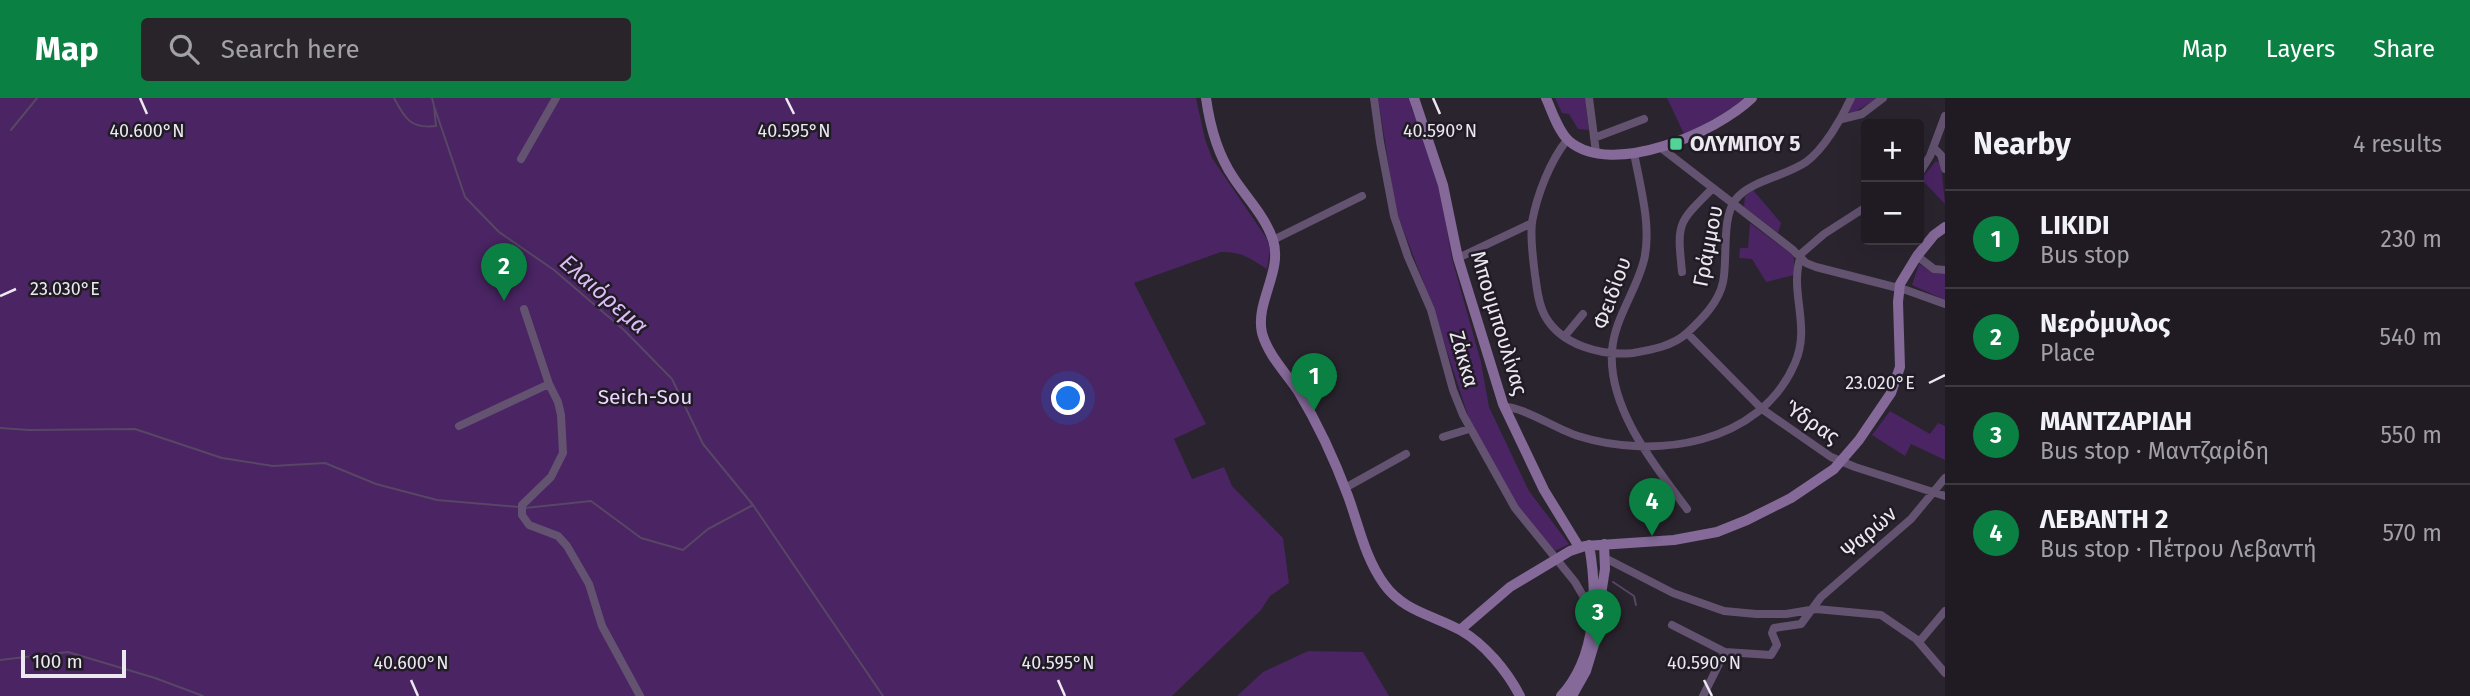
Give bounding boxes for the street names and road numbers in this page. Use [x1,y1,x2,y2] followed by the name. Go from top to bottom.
[1687,203,1729,289] street label: Γράμμου
[1465,248,1533,398] street label: Μπουμπουλίνας
[1587,253,1637,333] street label: Φειδίου
[1444,328,1484,390] street label: Ζάκκα
[1780,394,1844,450] street label: Ύδρας
[1836,501,1902,563] street label: Ψαρών

